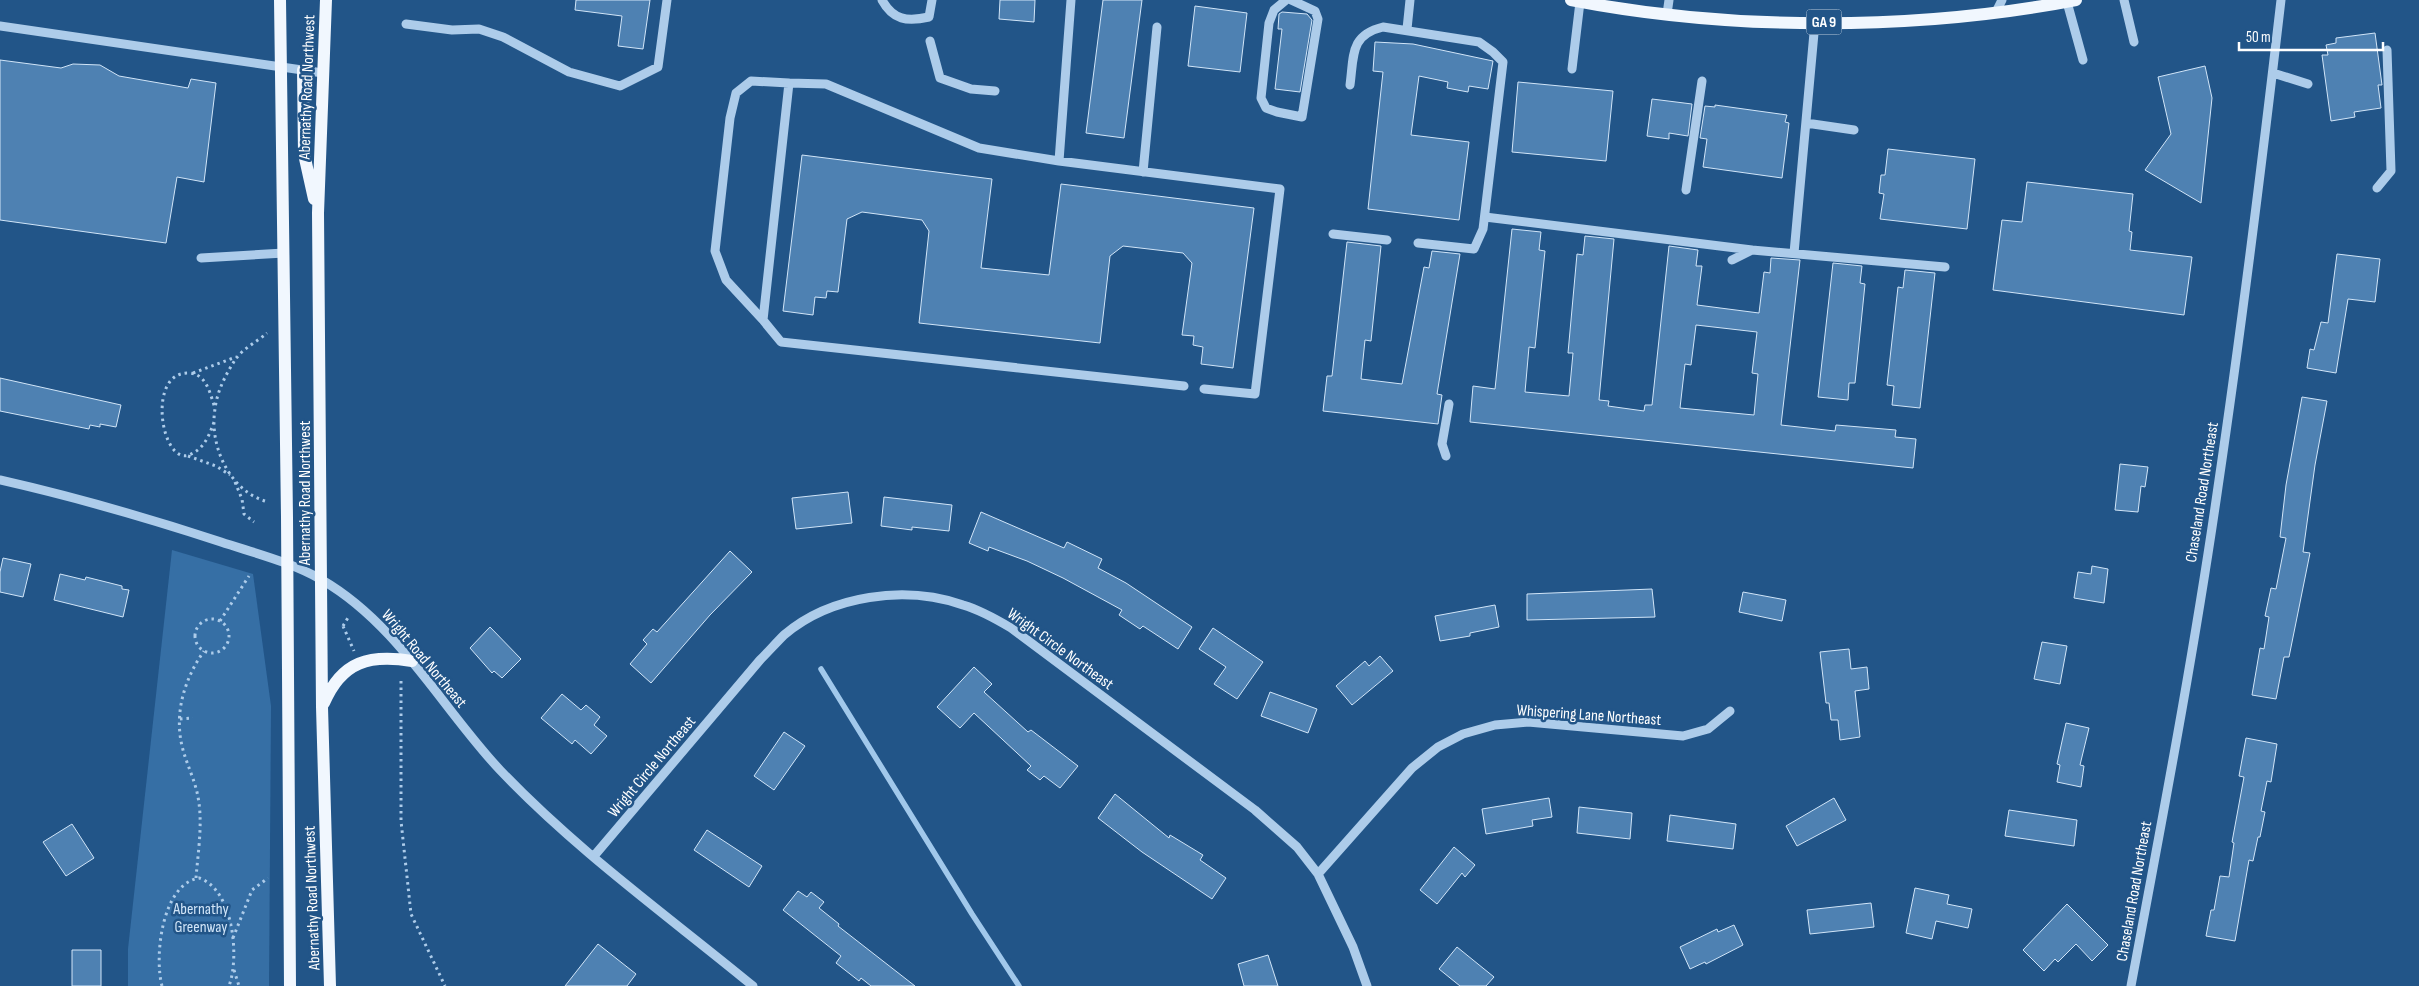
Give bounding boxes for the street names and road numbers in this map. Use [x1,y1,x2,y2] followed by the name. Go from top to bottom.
[1806,10,1842,34] road number: GA 9
[295,14,320,161] street label: Abernathy Road Northwest
[296,421,315,566] street label: Abernathy Road Northwest
[2182,421,2223,564] street label: Chaseland Road Northeast
[1003,604,1117,694] street label: Wright Circle Northeast
[377,606,471,712] street label: Wright Road Northeast
[1516,701,1662,730] street label: Whispering Lane Northeast
[604,712,700,822] street label: Wright Circle Northeast
[2113,820,2156,963] street label: Chaseland Road Northeast
[300,825,325,972] street label: Abernathy Road Northwest

